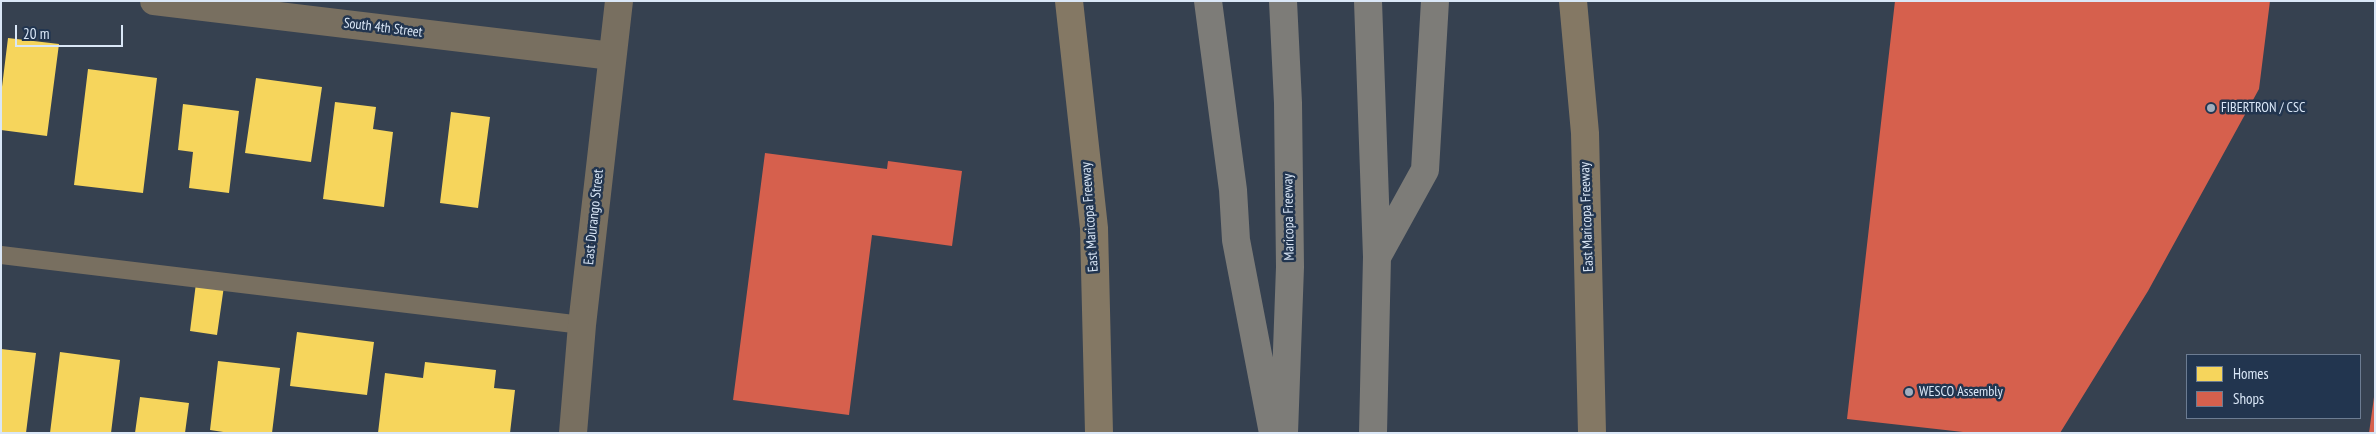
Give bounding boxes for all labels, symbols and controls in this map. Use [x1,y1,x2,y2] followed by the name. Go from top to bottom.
[18,15,125,47] scale bar
[343,15,423,41] street label: South 4th Street
[23,24,49,43] text: 20 m
[2221,100,2305,116] place label: FIBERTRON / CSC
[2205,102,2217,114] marker: FIBERTRON / CSC
[1078,162,1102,272] street label: East Maricopa Freeway
[1577,162,1597,272] street label: East Maricopa Freeway
[581,168,607,266] street label: East Durango Street
[1280,173,1298,261] street label: Maricopa Freeway
[2186,354,2361,419] legend
[2233,364,2269,383] text: Homes
[1919,384,2003,400] place label: WESCO Assembly
[1903,386,1915,398] marker: WESCO Assembly
[2233,389,2264,408] text: Shops

